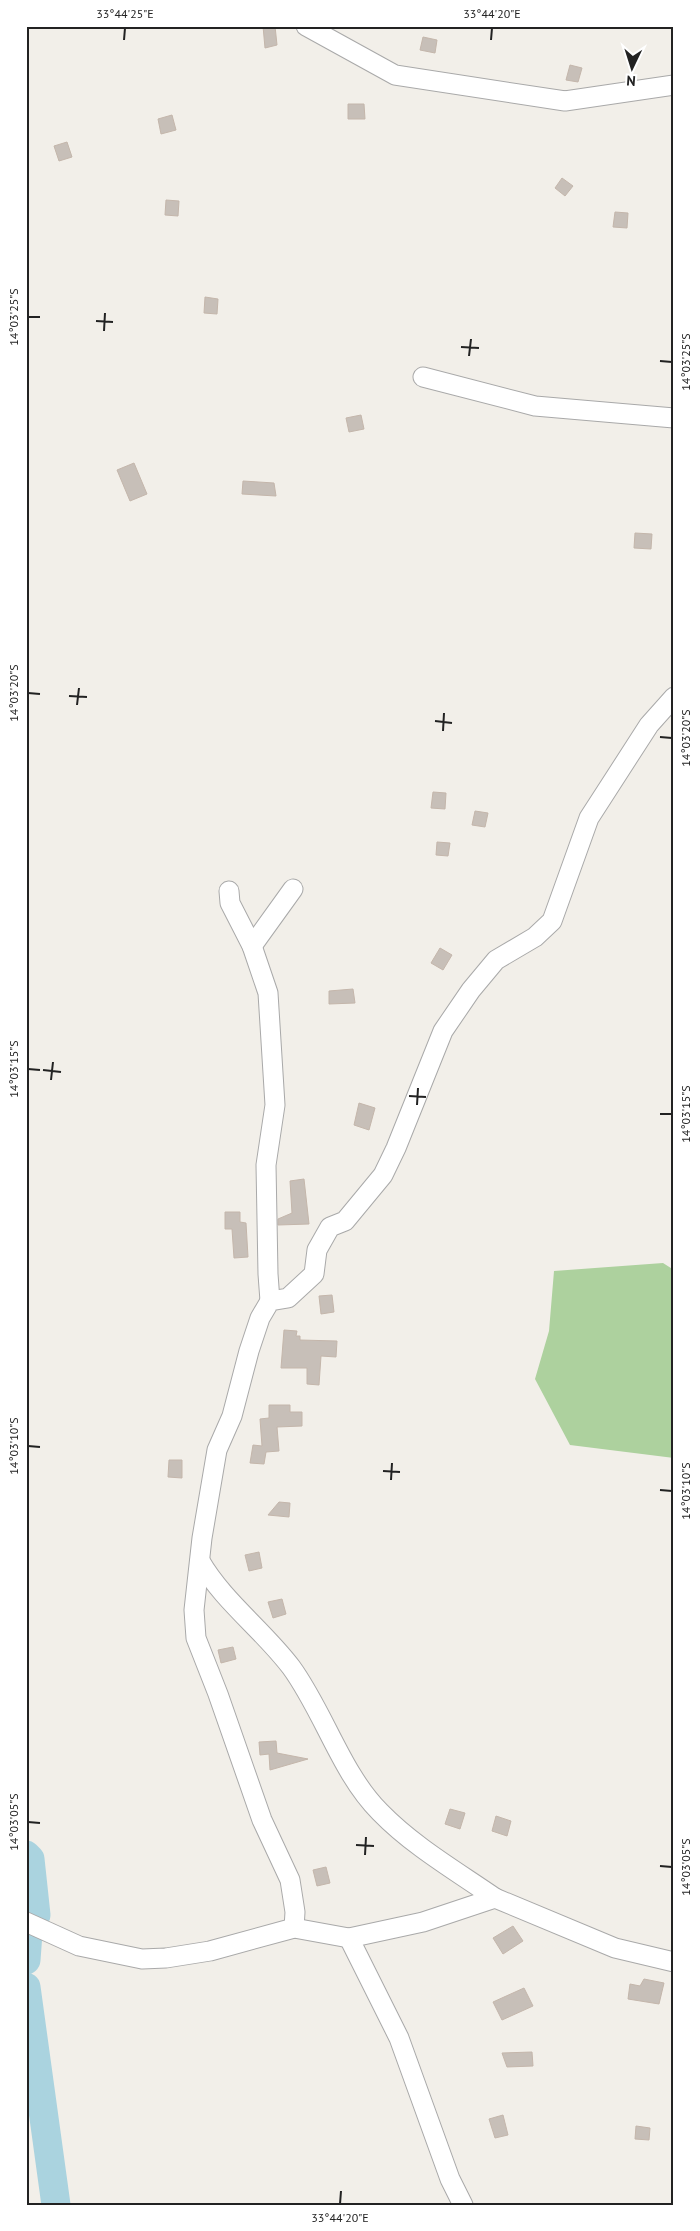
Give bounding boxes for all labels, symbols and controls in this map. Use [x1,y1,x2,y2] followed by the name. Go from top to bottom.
[96,6,154,21] text: 33°44'25"E
[463,6,521,21] text: 33°44'20"E
[608,42,658,92] north arrow
[626,72,636,90] text: N
[6,288,21,346] text: 14°03'25"S
[678,333,693,391] text: 14°03'25"S
[6,664,21,722] text: 14°03'20"S
[678,709,693,767] text: 14°03'20"S
[6,1040,21,1098] text: 14°03'15"S
[678,1085,693,1143] text: 14°03'15"S
[6,1417,21,1475] text: 14°03'10"S
[678,1462,693,1520] text: 14°03'10"S
[6,1793,21,1851] text: 14°03'05"S
[678,1838,693,1896] text: 14°03'05"S
[311,2210,369,2225] text: 33°44'20"E

